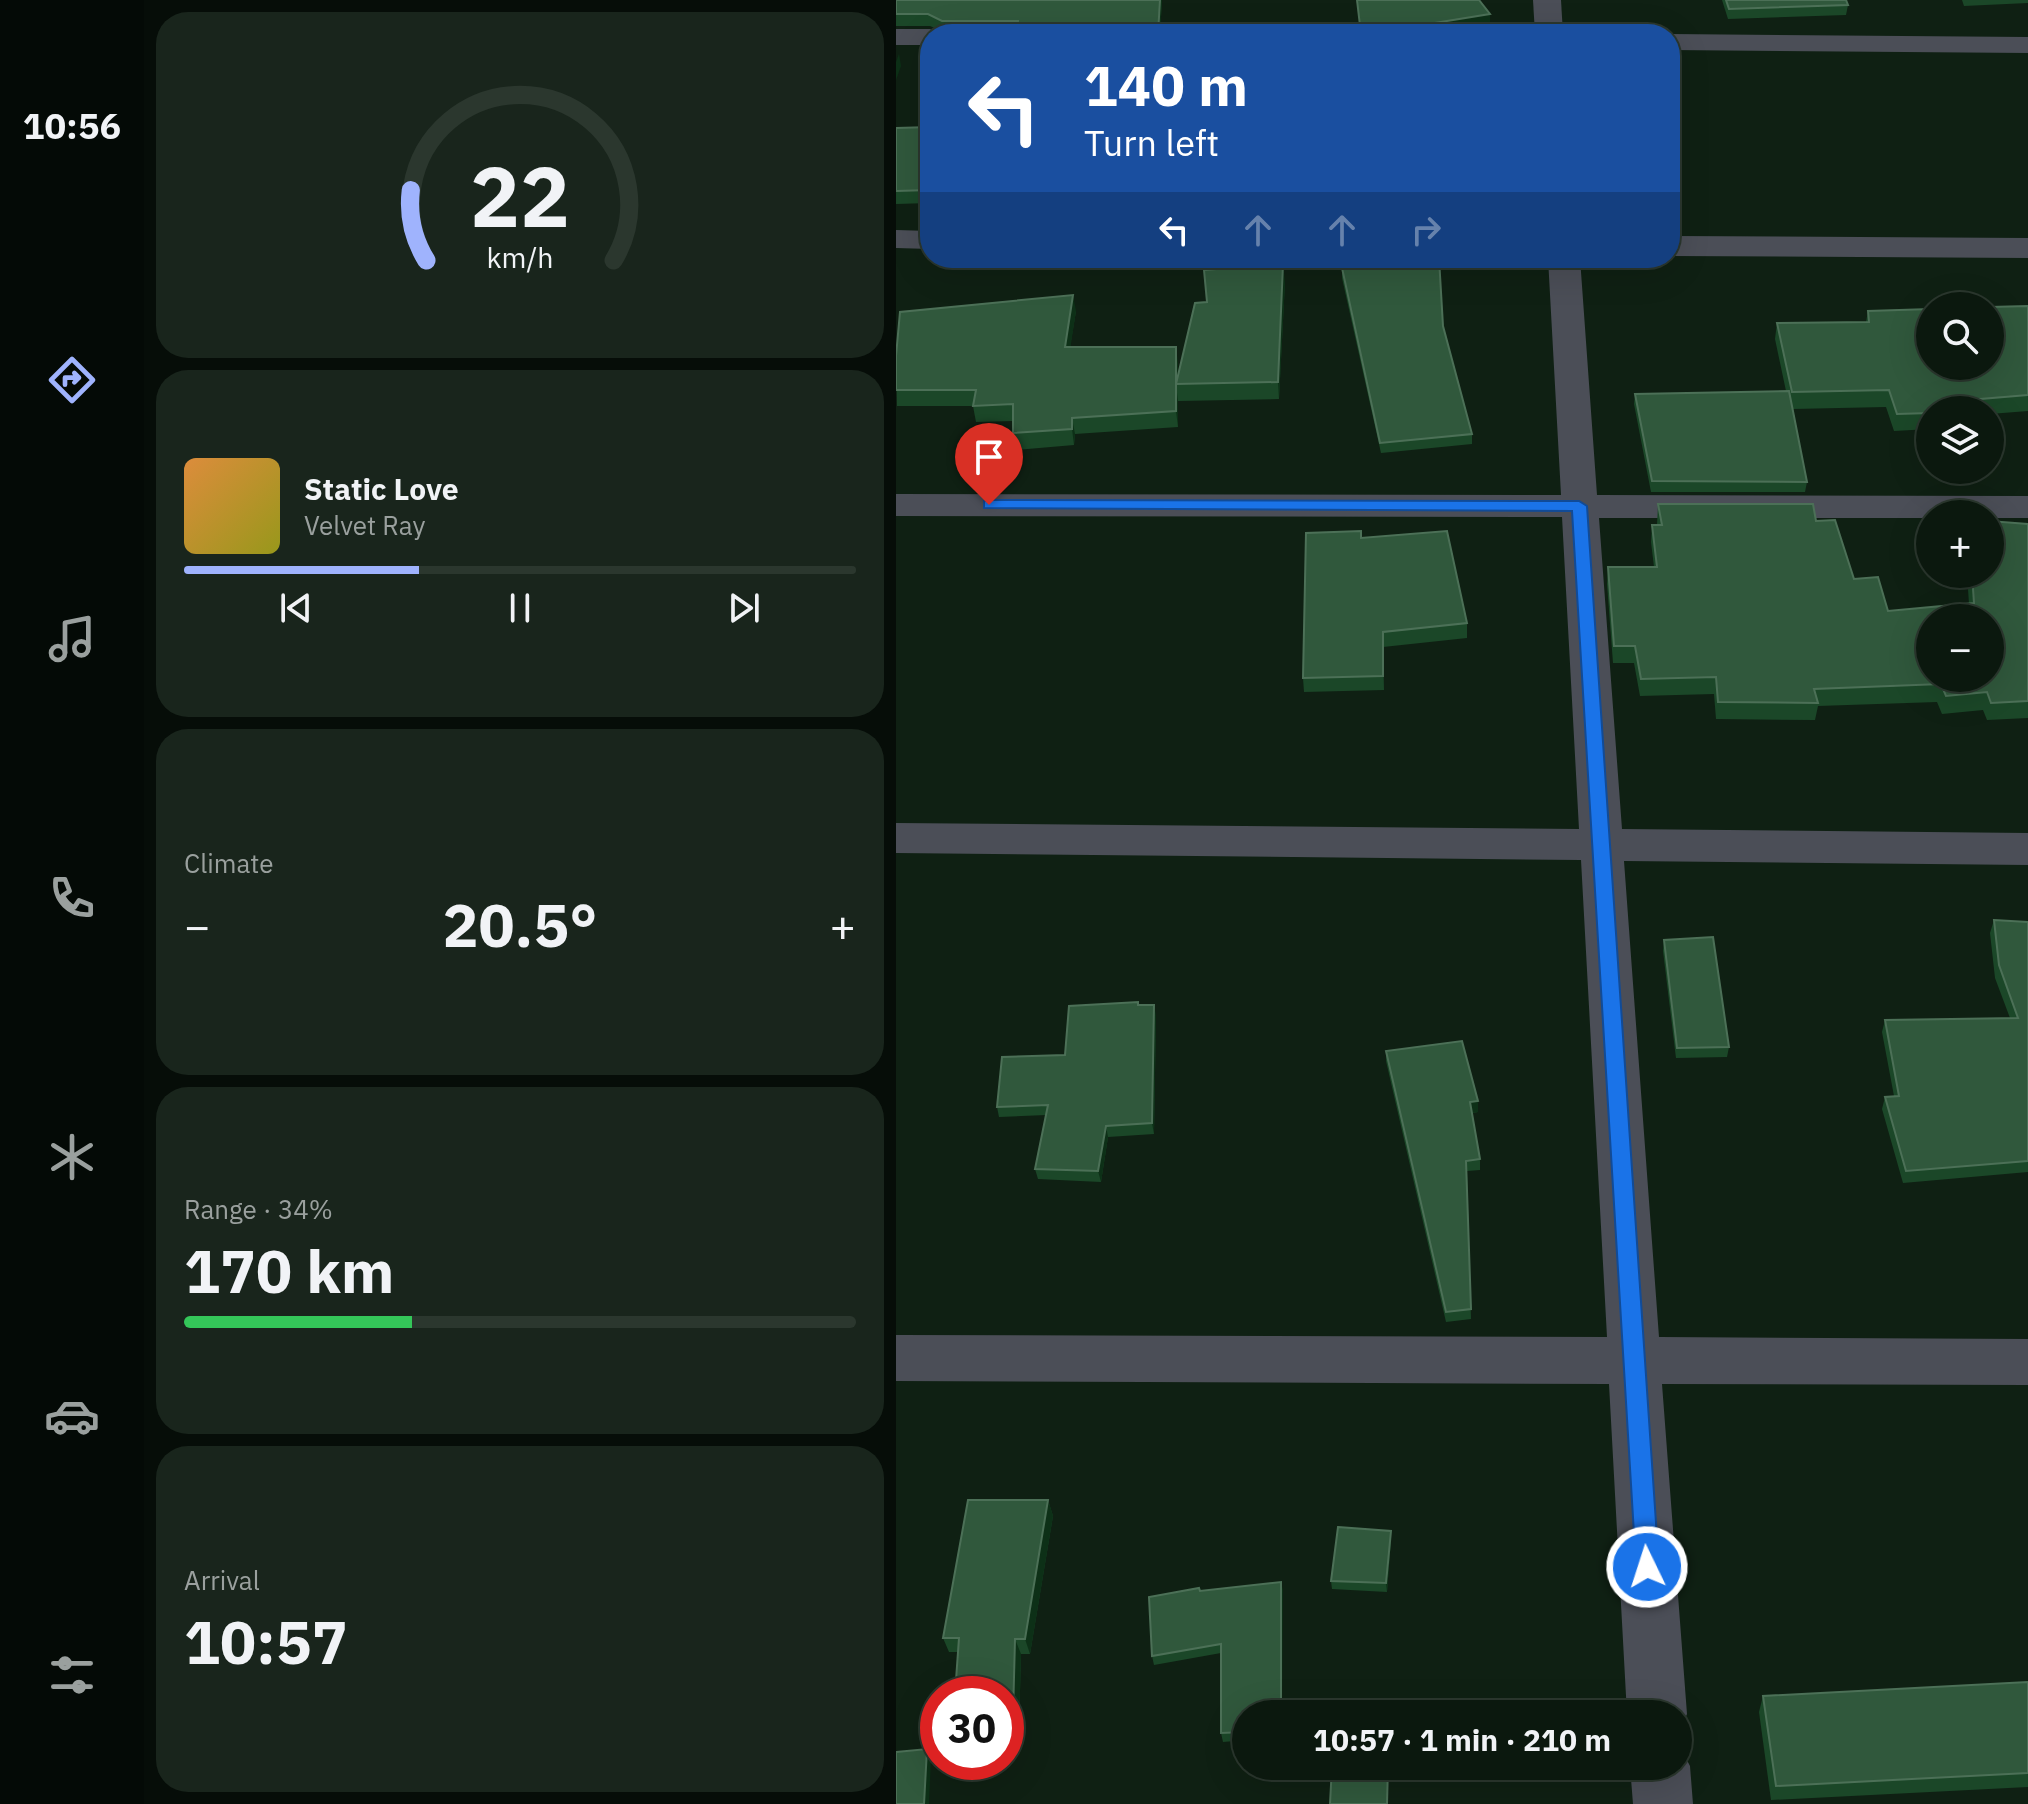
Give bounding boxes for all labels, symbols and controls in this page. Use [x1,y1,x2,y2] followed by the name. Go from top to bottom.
[1084,49,1248,121] text: 140 m
[952,56,1056,160] icon: left
[23,102,121,149] text: 10:56
[1084,119,1219,166] text: Turn left
[470,142,570,250] text: 22
[1152,208,1196,252] icon: left
[1236,208,1280,252] icon: ahead
[1320,208,1364,252] icon: ahead
[1404,208,1448,252] icon: right
[486,239,554,276] text: km/h
[1916,292,2004,692] map controls
[1916,292,2004,380] button: search
[44,352,100,408] icon: directions
[1916,396,2004,484] button: layers
[955,423,1023,505] pin
[967,435,1011,479] icon: arrive
[304,469,459,508] text: Static Love
[1916,500,2004,588] button: +
[304,508,425,542] text: Velvet Ray
[274,586,318,630] icon: previous
[498,586,542,630] icon: pause
[722,586,766,630] icon: next
[1916,604,2004,692] button: −
[44,611,100,667] icon: music
[184,846,274,880] text: Climate
[44,870,100,926] icon: phone
[443,885,597,964] text: 20.5°
[184,897,210,954] text: −
[830,897,856,954] text: +
[44,1129,100,1185] icon: climate
[184,1192,333,1226] text: Range · 34%
[184,1231,394,1310] text: 170 km
[44,1388,100,1444] icon: car
[1605,1525,1689,1609] position arrow
[184,1563,260,1597] text: Arrival
[184,1602,348,1681] text: 10:57
[44,1647,100,1703] icon: filters
[920,1676,1024,1780] speed limit sign: 30
[1313,1720,1611,1759] text: 10:57 · 1 min · 210 m

